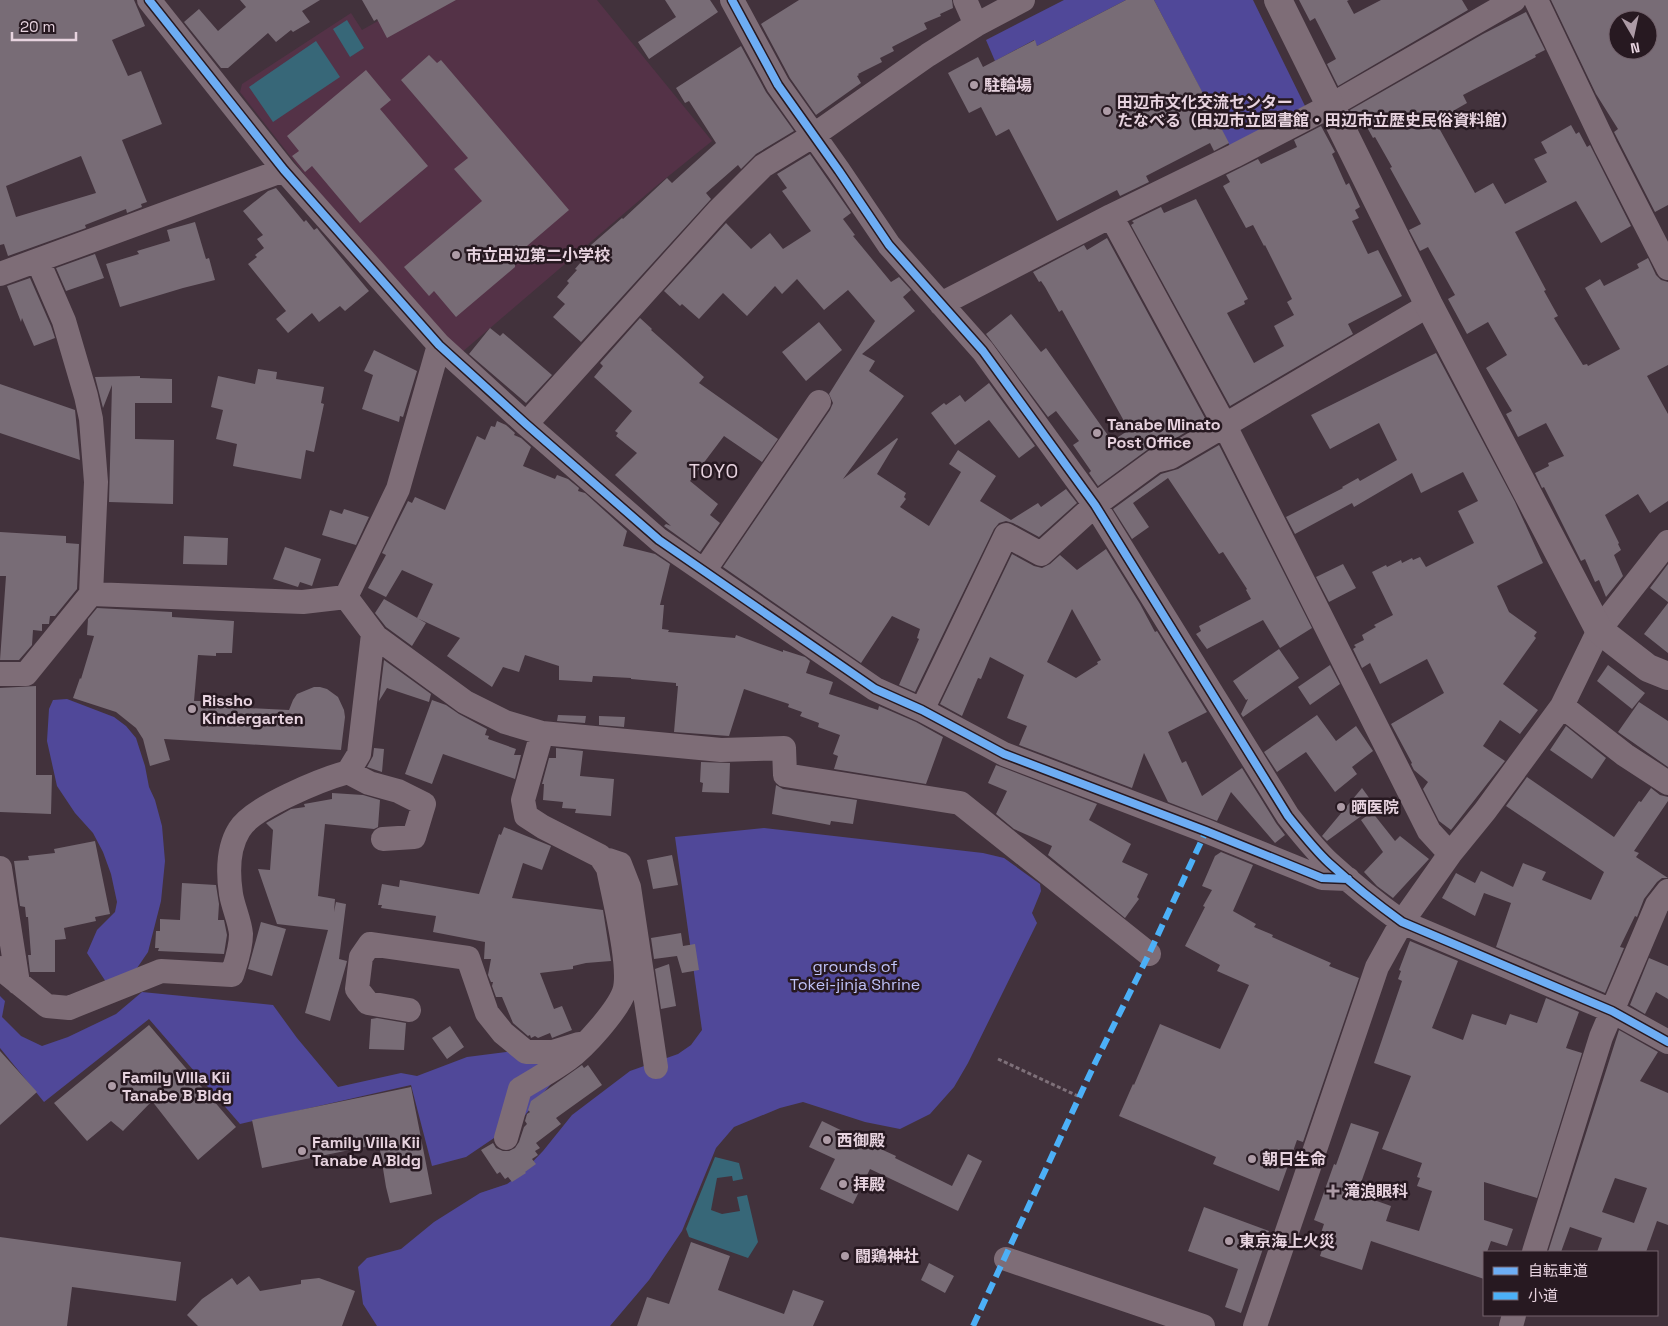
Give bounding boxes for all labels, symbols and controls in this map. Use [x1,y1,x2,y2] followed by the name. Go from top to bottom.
[12,10,76,42] scale bar
[1608,10,1658,60] north arrow
[20,17,55,36] text: 20 m
[1629,38,1641,57] text: N
[984,75,1032,96] place label: 駐輪場
[968,79,980,91] marker: 駐輪場
[1117,92,1517,131] place label: 田辺市文化交流センター たなべる（田辺市立図書館・田辺市立歴史民俗資料館）
[1101,105,1113,117] marker: 田辺市文化交流センター たなべる（田辺市立図書館・田辺市立歴史民俗資料館）
[466,245,610,266] place label: 市立田辺第二小学校
[450,249,462,261] marker: 市立田辺第二小学校
[1107,414,1221,453] place label: Tanabe Minato Post Office
[1091,427,1103,439] marker: Tanabe Minato Post Office
[689,459,739,484] district label: TOYO
[202,690,304,729] place label: Rissho Kindergarten
[186,703,198,715] marker: Rissho Kindergarten
[1351,797,1399,818] place label: 晒医院
[1335,801,1347,813] marker: 晒医院
[790,956,920,995] park label: grounds of Tokei-jinja Shrine
[122,1067,232,1106] place label: Family VIlla Kii Tanabe B Bldg
[106,1080,118,1092] marker: Family VIlla Kii Tanabe B Bldg
[837,1130,885,1151] place label: 西御殿
[312,1132,421,1171] place label: Family Villa Kii Tanabe A Bldg
[821,1134,833,1146] marker: 西御殿
[296,1145,308,1157] marker: Family Villa Kii Tanabe A Bldg
[1262,1149,1326,1170] place label: 朝日生命
[1246,1153,1258,1165] marker: 朝日生命
[853,1174,885,1195] place label: 拝殿
[837,1178,849,1190] marker: 拝殿
[1344,1181,1408,1202] place label: 滝浪眼科
[1326,1184,1340,1198] marker: 滝浪眼科
[1239,1231,1335,1252] place label: 東京海上火災
[1223,1235,1235,1247] marker: 東京海上火災
[855,1246,919,1267] place label: 闘鶏神社
[839,1250,851,1262] marker: 闘鶏神社
[1483,1251,1658,1316] legend
[1528,1261,1588,1280] text: 自転車道
[1528,1286,1558,1305] text: 小道

